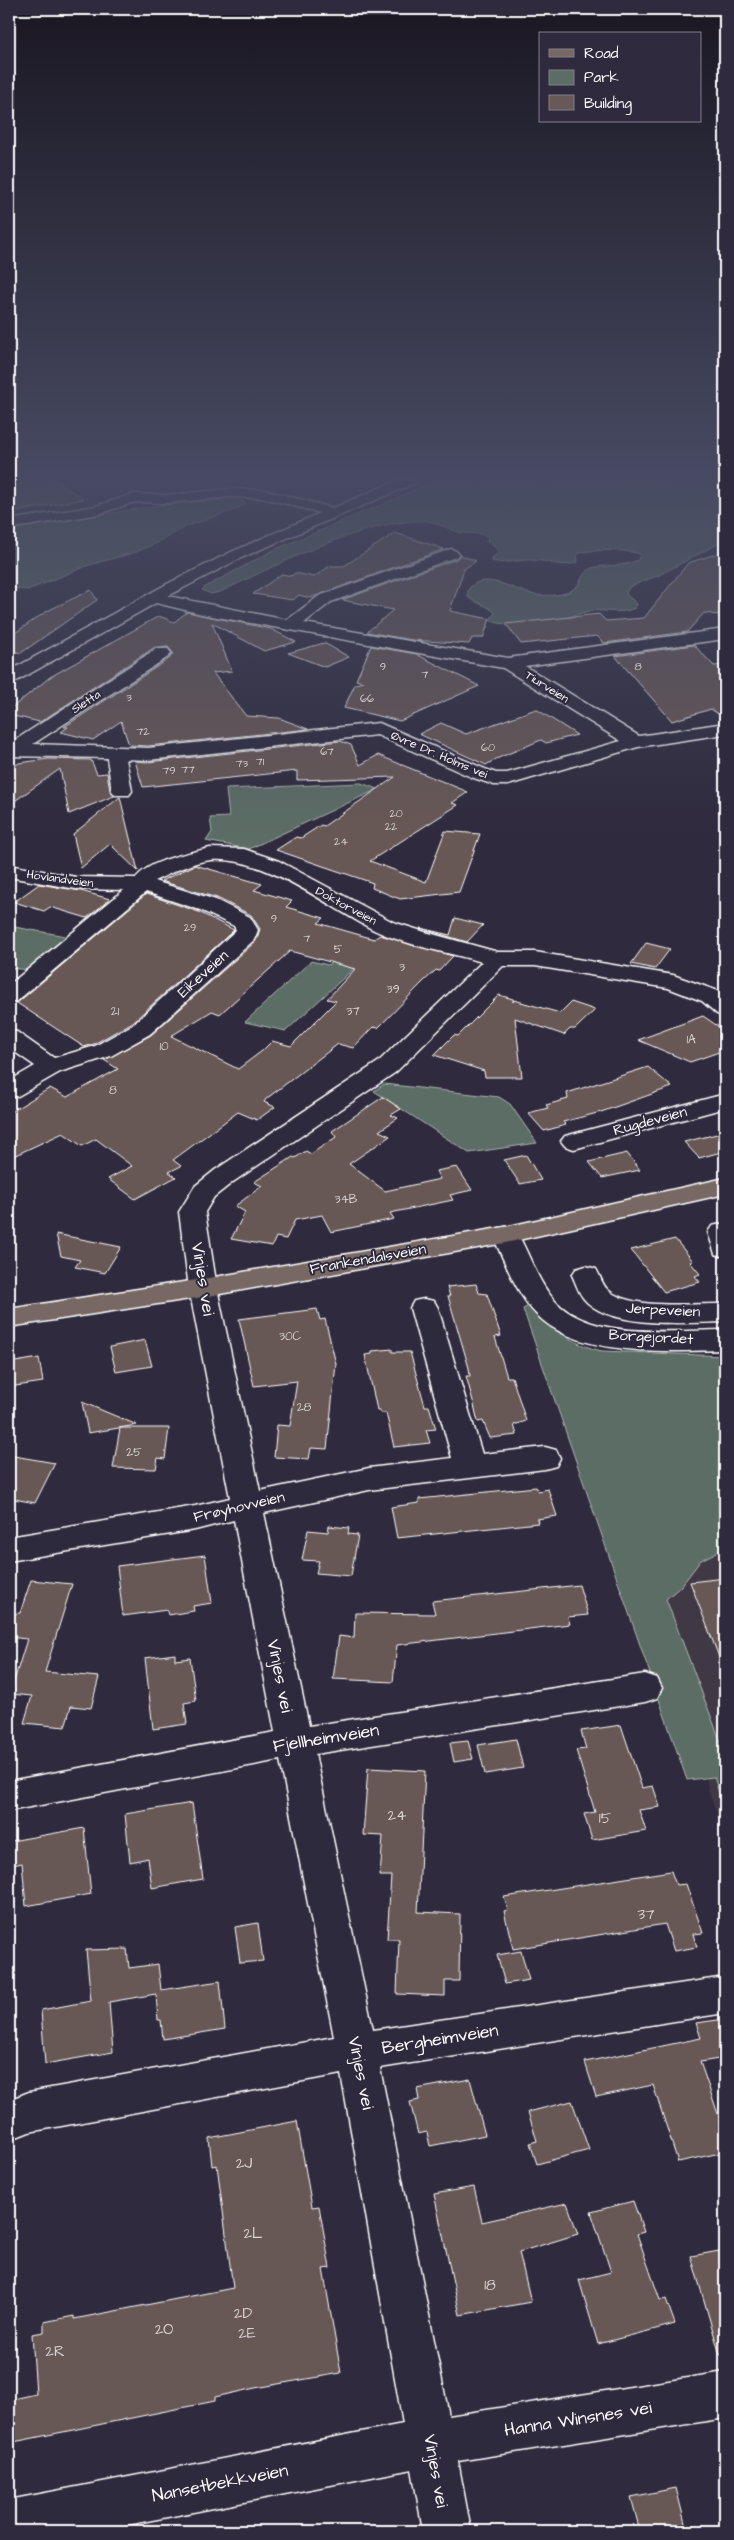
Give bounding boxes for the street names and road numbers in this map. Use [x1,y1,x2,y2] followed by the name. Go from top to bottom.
[522,667,572,707] street label: Tiurveien
[68,686,104,718] street label: Sletta
[388,727,490,783] street label: Øvre Dr. Holms vei
[25,866,95,892] street label: Hovlandveien
[312,883,380,929] street label: Doktorveien
[173,945,234,1003] street label: Eikeveien
[611,1101,690,1142] street label: Rugdeveien
[308,1238,428,1280] street label: Frankendalsveien
[185,1241,221,1318] street label: Vinjes vei
[625,1298,701,1322] street label: Jerpeveien
[608,1324,694,1351] street label: Borgejordet
[191,1486,287,1529] street label: Frøyhovveien
[261,1637,299,1715] street label: Vinjes vei
[271,1717,381,1759] street label: Fjellheimveien
[380,2017,500,2062] street label: Bergheimveien
[342,2034,380,2112] street label: Vinjes vei
[503,2395,654,2443] street label: Hanna Winsnes vei
[417,2432,455,2510] street label: Vinjes vei
[150,2458,290,2508] street label: Nansetbekkveien

